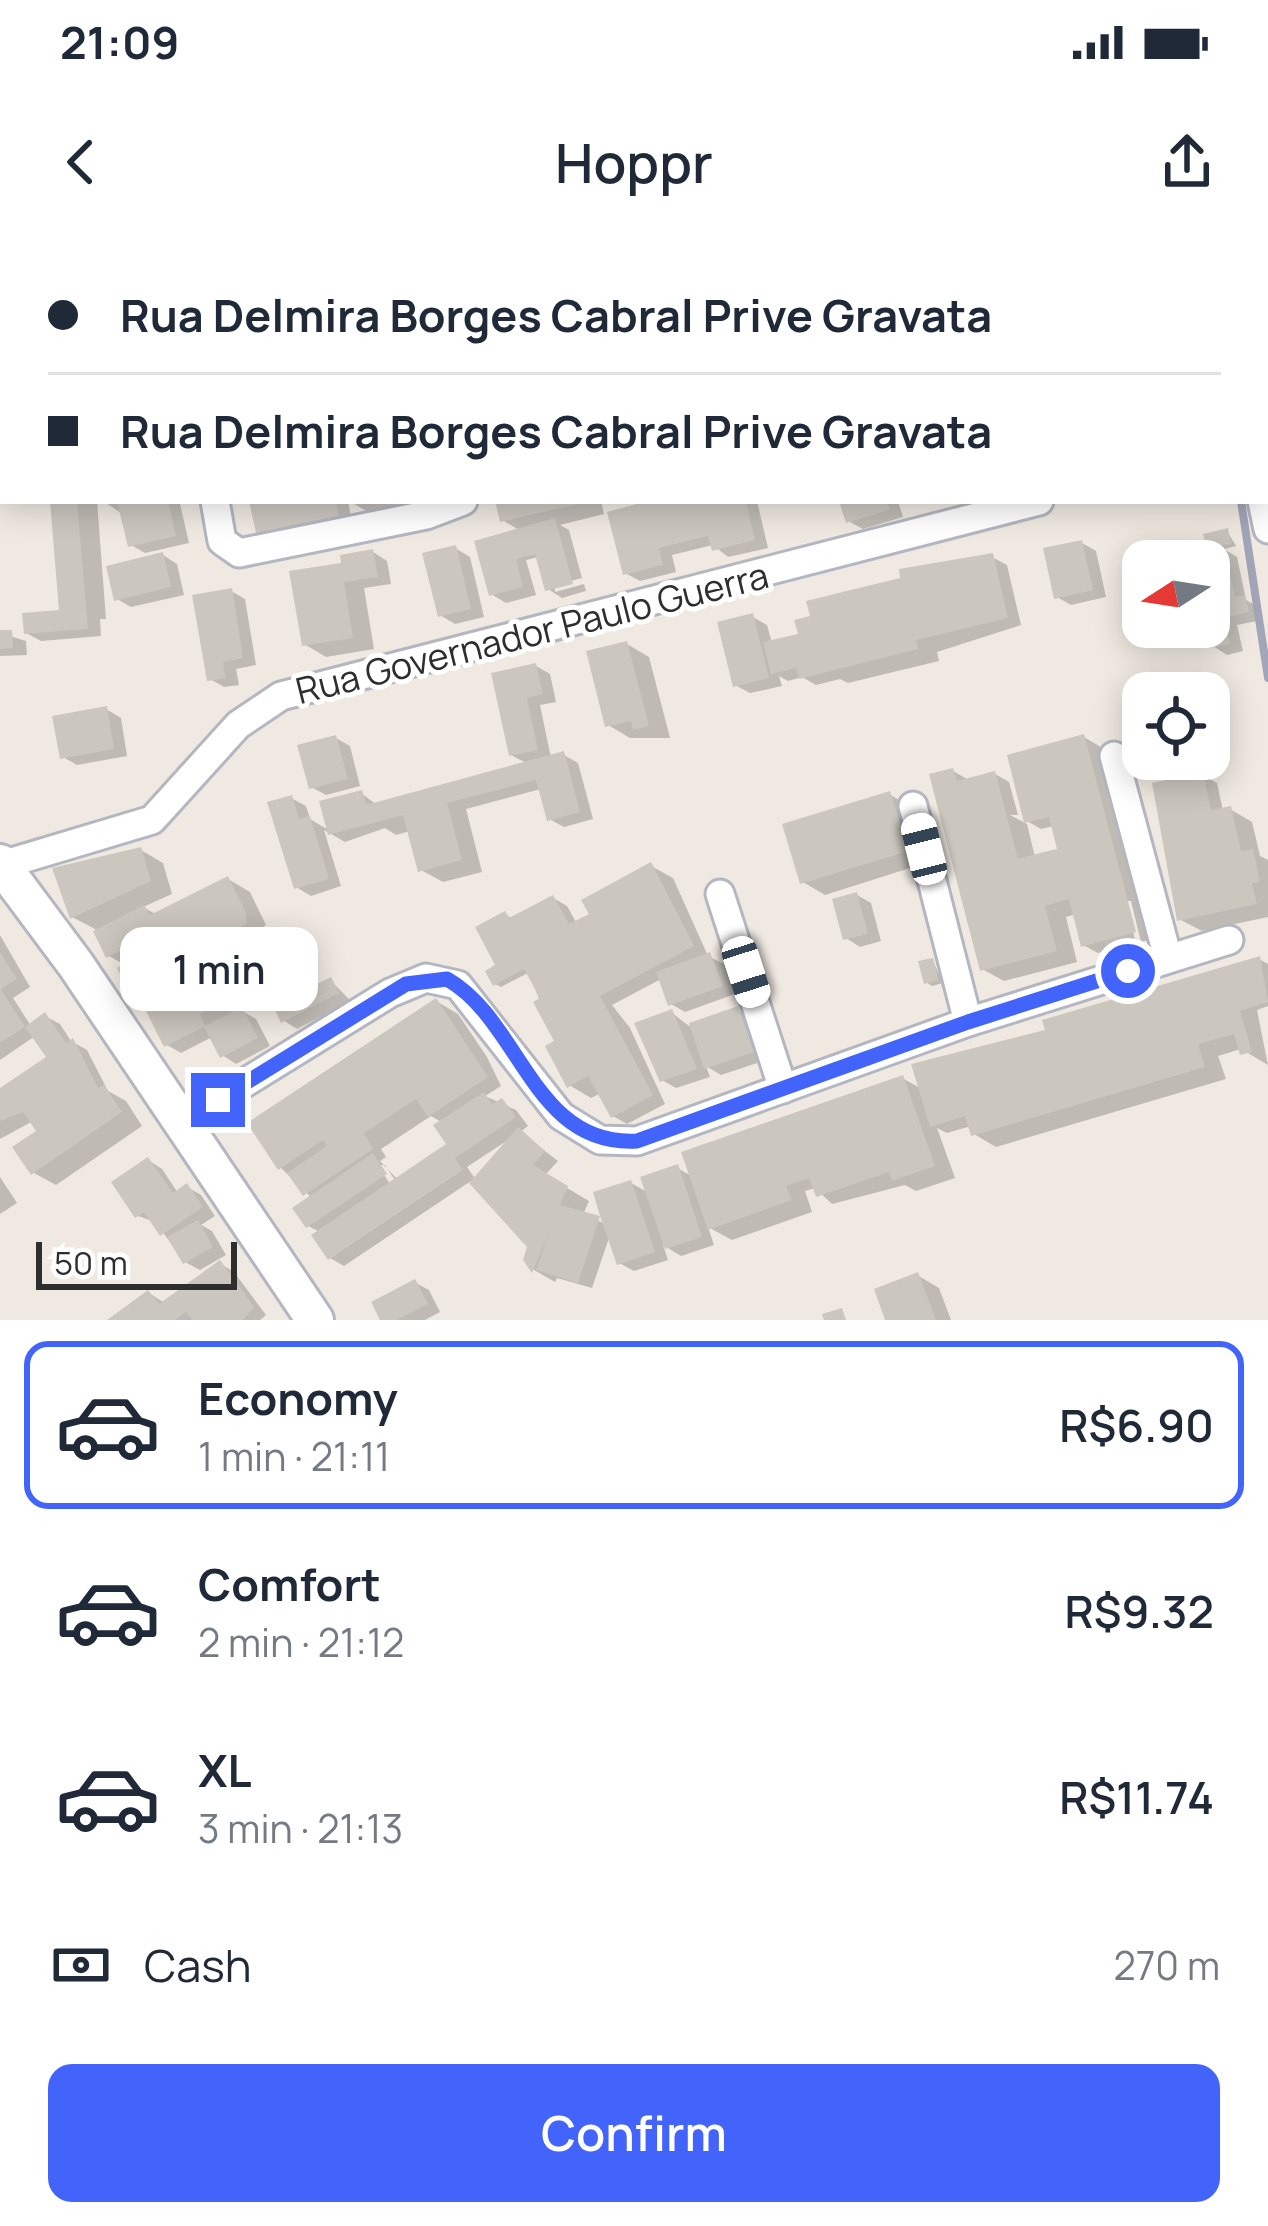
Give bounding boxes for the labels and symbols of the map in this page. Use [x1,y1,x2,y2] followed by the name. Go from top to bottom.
[1122,540,1230,648] north arrow
[291,550,773,715] street label: Rua Governador Paulo Guerra
[898,810,950,888] car
[119,926,317,1010] callout: 1 min
[718,932,774,1012] car
[1101,944,1155,998] route start
[191,1073,245,1127] route end
[36,1236,237,1289] scale bar

